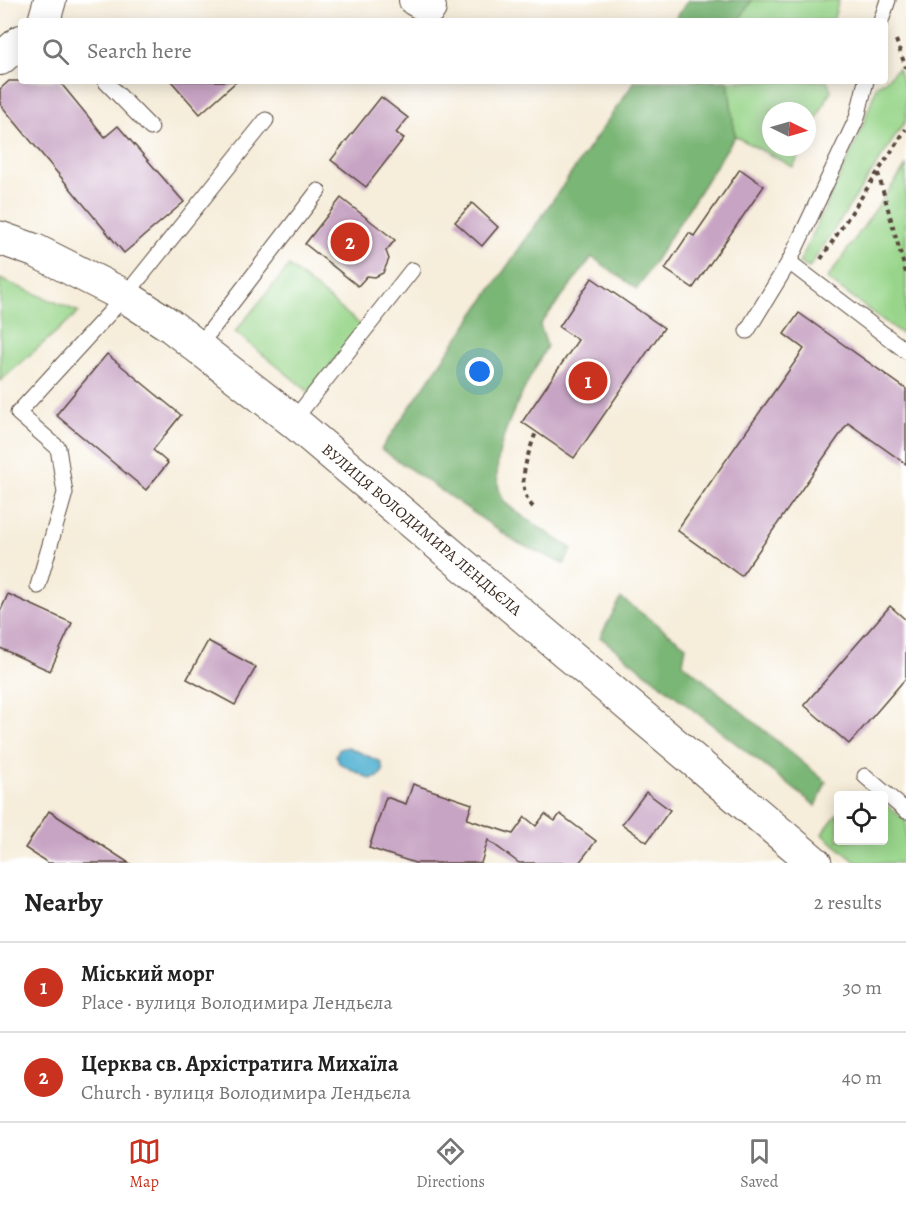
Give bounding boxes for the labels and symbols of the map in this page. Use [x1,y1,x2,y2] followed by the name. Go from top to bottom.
[762,102,816,156] north arrow
[330,220,370,264] pin: 2
[465,357,494,386] your location
[568,358,608,404] pin: 1
[317,439,527,621] street label: ВУЛИЦЯ ВОЛОДИМИРА ЛЕНДЬЄЛА

